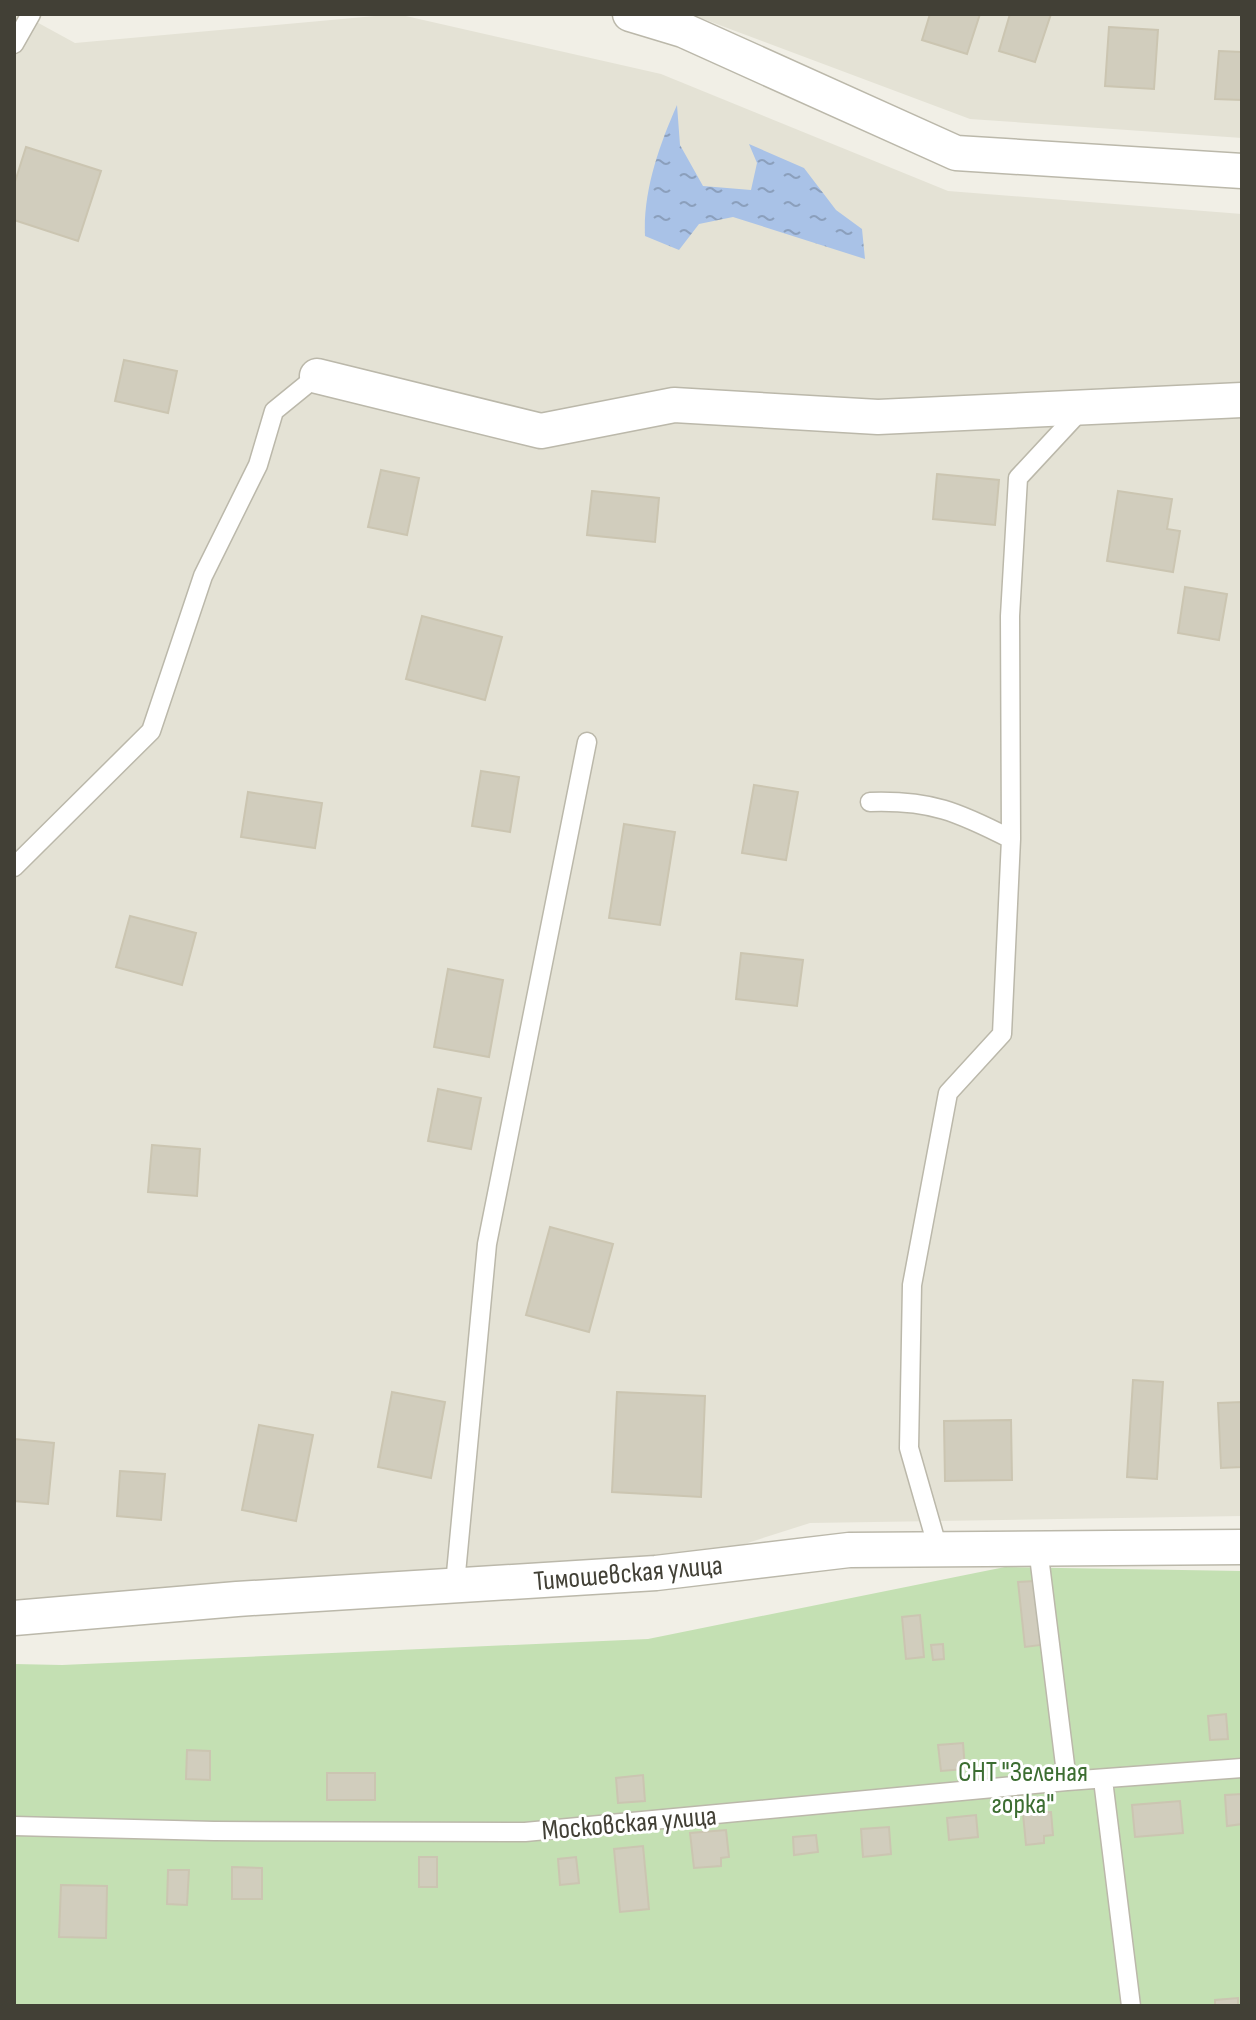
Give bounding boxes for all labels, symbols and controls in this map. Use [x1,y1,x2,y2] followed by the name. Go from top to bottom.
[532,1549,724,1598] street label: Тимошевская улица
[958,1756,1088,1821] park label: СНТ "Зеленая горка"
[540,1799,718,1848] street label: Московская улица

